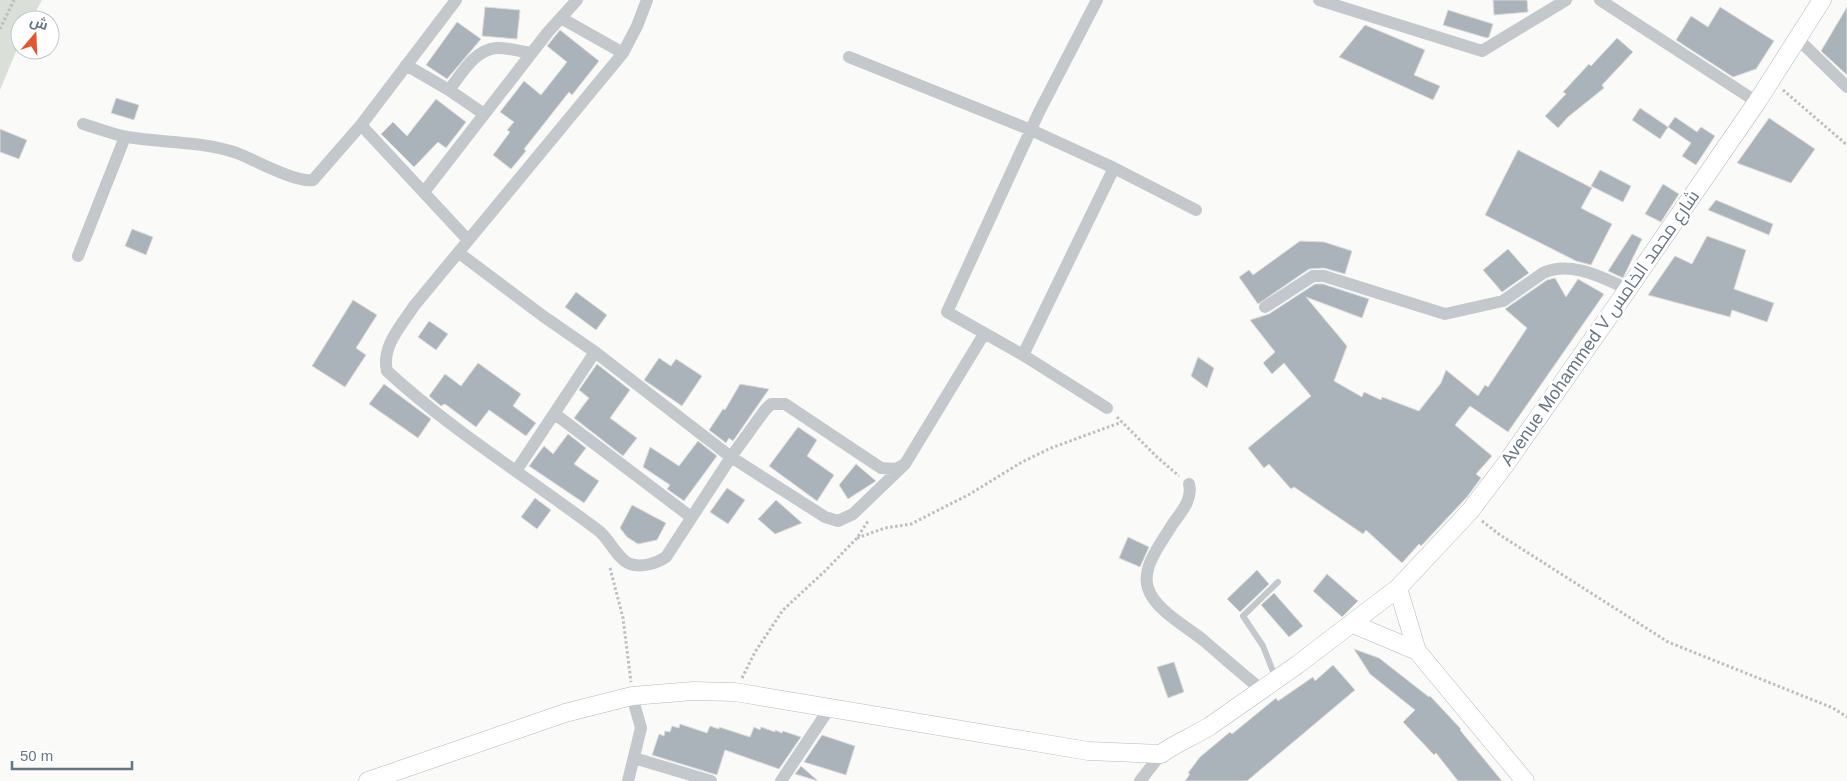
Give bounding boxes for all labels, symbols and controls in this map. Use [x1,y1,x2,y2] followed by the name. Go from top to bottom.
[10,10,60,60] north arrow
[28,12,50,34] text: ش
[1497,186,1705,471] street label: Avenue Mohammed V شارع محمد الخامس
[12,738,132,770] scale bar
[20,747,53,764] text: 50 m

